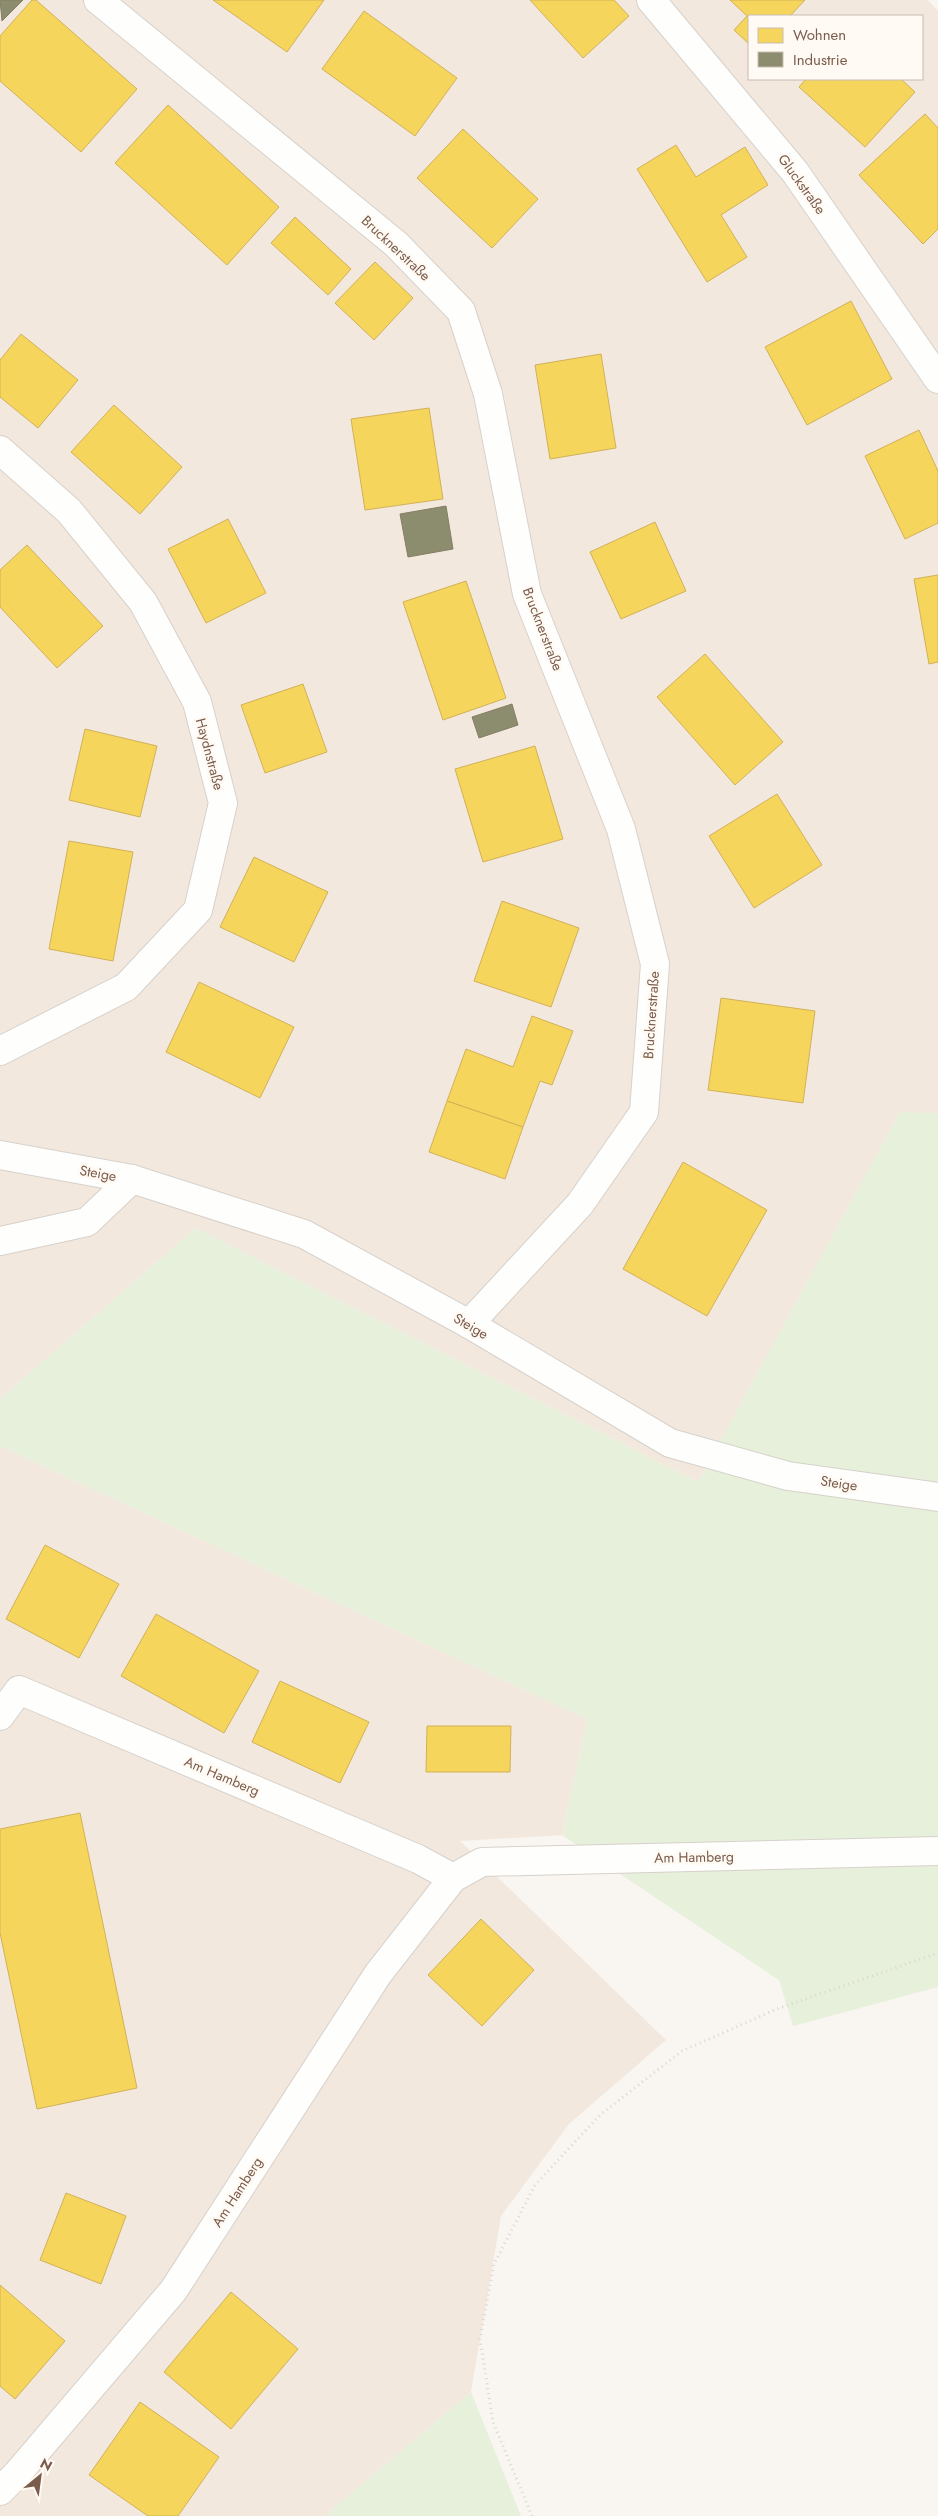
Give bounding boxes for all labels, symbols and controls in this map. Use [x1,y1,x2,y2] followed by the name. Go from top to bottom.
[748,15,923,80] legend
[793,24,846,46] text: Wohnen
[793,49,848,71] text: Industrie
[773,150,831,218] street label: Gluckstraße
[357,211,435,285] street label: Brucknerstraße
[518,584,568,674] street label: Brucknerstraße
[191,716,229,792] street label: Haydnstraße
[638,970,664,1060] street label: Brucknerstraße
[78,1160,118,1186] street label: Steige
[450,1308,492,1344] street label: Steige
[819,1471,859,1495] street label: Steige
[181,1751,263,1801] street label: Am Hamberg
[654,1846,734,1868] street label: Am Hamberg
[207,2153,267,2231] street label: Am Hamberg
[15,2451,65,2501] north arrow
[37,2453,56,2476] text: N

